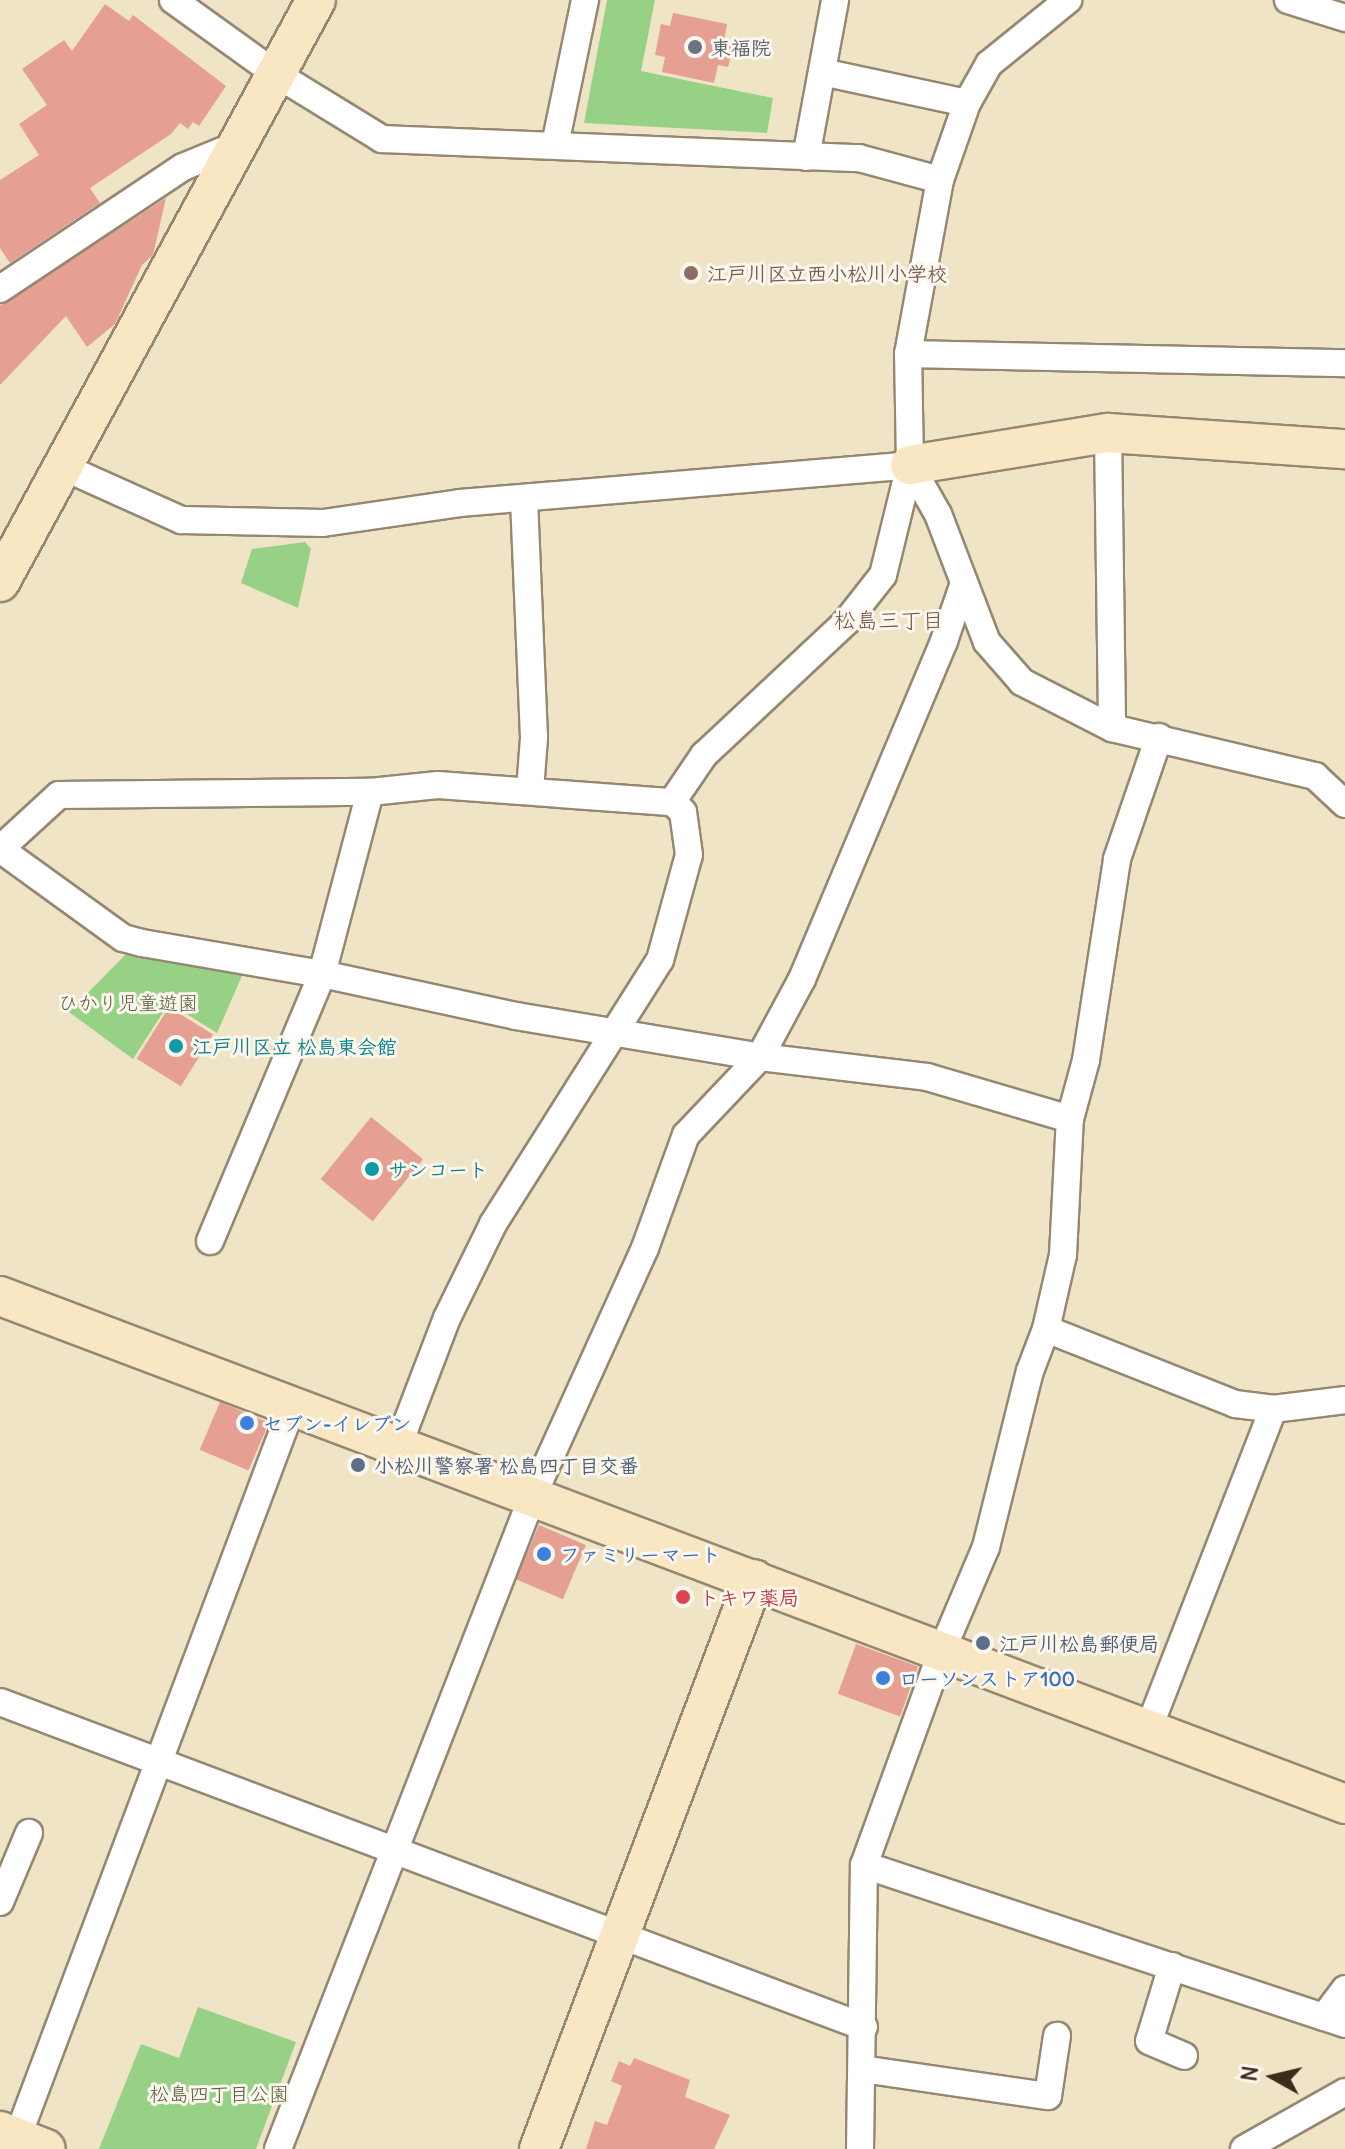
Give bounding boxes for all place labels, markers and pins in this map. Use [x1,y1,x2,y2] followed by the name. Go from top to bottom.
[711,35,771,59] place label: 東福院
[686,38,704,56] marker: 東福院
[707,261,947,285] place label: 江戸川区立西小松川小学校
[682,264,700,282] marker: 江戸川区立西小松川小学校
[192,1034,397,1058] place label: 江戸川区立 松島東会館
[167,1037,185,1055] marker: 江戸川区立 松島東会館
[388,1157,488,1181] place label: サンコート
[363,1160,381,1178] marker: サンコート
[263,1411,412,1435] place label: セブン-イレブン
[238,1414,256,1432] marker: セブン-イレブン
[374,1453,639,1477] place label: 小松川警察署 松島四丁目交番
[349,1456,367,1474] marker: 小松川警察署 松島四丁目交番
[560,1542,720,1566] place label: ファミリーマート
[535,1545,553,1563] marker: ファミリーマート
[699,1585,799,1609] place label: トキワ薬局
[674,1588,692,1606] marker: トキワ薬局
[999,1631,1159,1655] place label: 江戸川松島郵便局
[974,1634,992,1652] marker: 江戸川松島郵便局
[899,1666,1073,1690] place label: ローソンストア100
[874,1669,892,1687] marker: ローソンストア100

